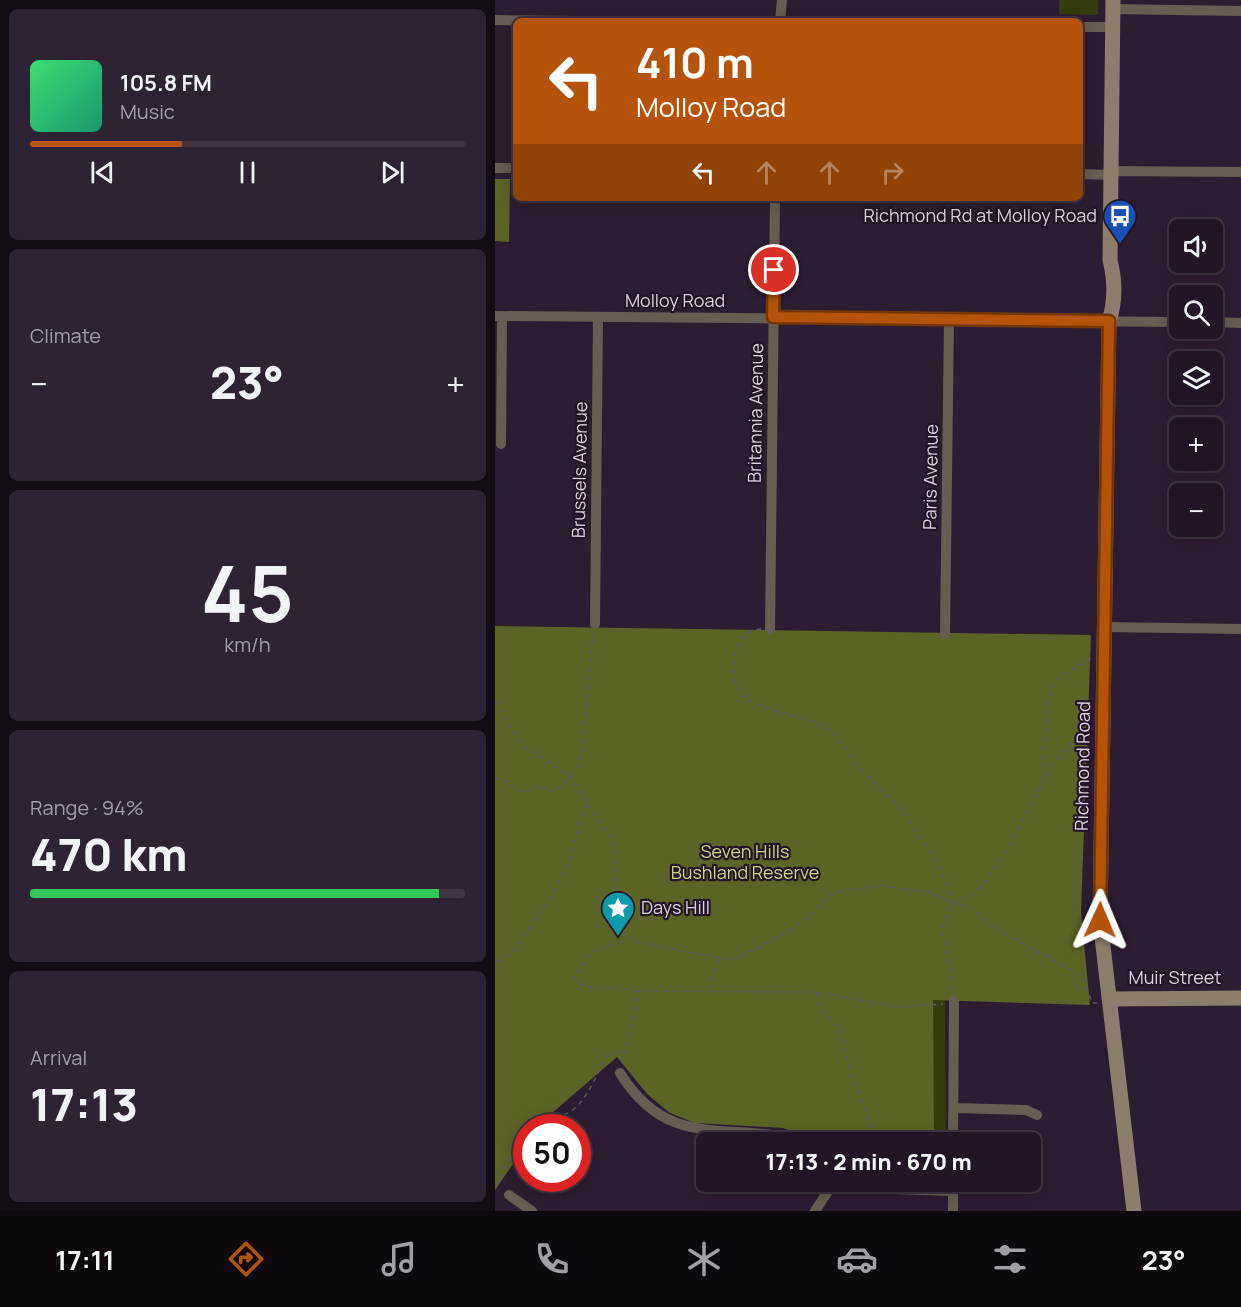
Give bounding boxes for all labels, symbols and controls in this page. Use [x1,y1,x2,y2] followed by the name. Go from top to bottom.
[636,33,754,91] text: 410 m
[537,42,615,120] icon: left
[120,68,212,98] text: 105.8 FM
[636,88,786,125] text: Molloy Road
[120,98,175,125] text: Music
[86,156,119,189] icon: previous
[231,156,264,189] icon: pause
[376,156,409,189] icon: next
[687,156,720,189] icon: left
[750,156,783,189] icon: ahead
[813,156,846,189] icon: ahead
[876,156,909,189] icon: right
[1102,198,1138,245] bus stop icon: Richmond Rd at Molloy Road
[863,203,1097,227] place label: Richmond Rd at Molloy Road
[1169,219,1223,537] map controls
[1169,219,1223,273] button: sound
[748,244,799,295] pin
[757,253,790,286] icon: arrive
[1169,285,1223,339] button: search
[625,288,725,312] street label: Molloy Road
[30,322,101,349] text: Climate
[742,343,768,483] street label: Britannia Avenue
[210,351,284,413] text: 23°
[1169,351,1223,405] button: layers
[30,361,48,406] text: −
[446,361,465,406] text: +
[566,402,592,538] street label: Brussels Avenue
[1169,417,1223,471] button: +
[917,424,943,530] street label: Paris Avenue
[1169,483,1223,537] button: −
[201,539,294,645] text: 45
[224,631,271,658] text: km/h
[1069,701,1095,831] street label: Richmond Road
[30,794,144,821] text: Range · 94%
[30,823,188,885] text: 470 km
[671,839,819,884] park label: Seven Hills Bushland Reserve
[1068,888,1132,952] position arrow
[600,890,636,937] place icon: Days Hill
[641,895,710,919] place label: Days Hill
[1129,965,1221,989] street label: Muir Street
[30,1044,87,1071] text: Arrival
[30,1073,138,1135] text: 17:13
[513,1114,591,1192] speed limit sign: 50
[765,1147,972,1177] text: 17:13 · 2 min · 670 m
[225,1238,267,1280] icon: directions
[378,1238,420,1280] icon: music
[531,1238,573,1280] icon: phone
[683,1238,725,1280] icon: climate
[836,1238,878,1280] icon: car
[989,1238,1031,1280] icon: filters
[55,1241,115,1278] text: 17:11
[1142,1241,1186,1278] text: 23°

